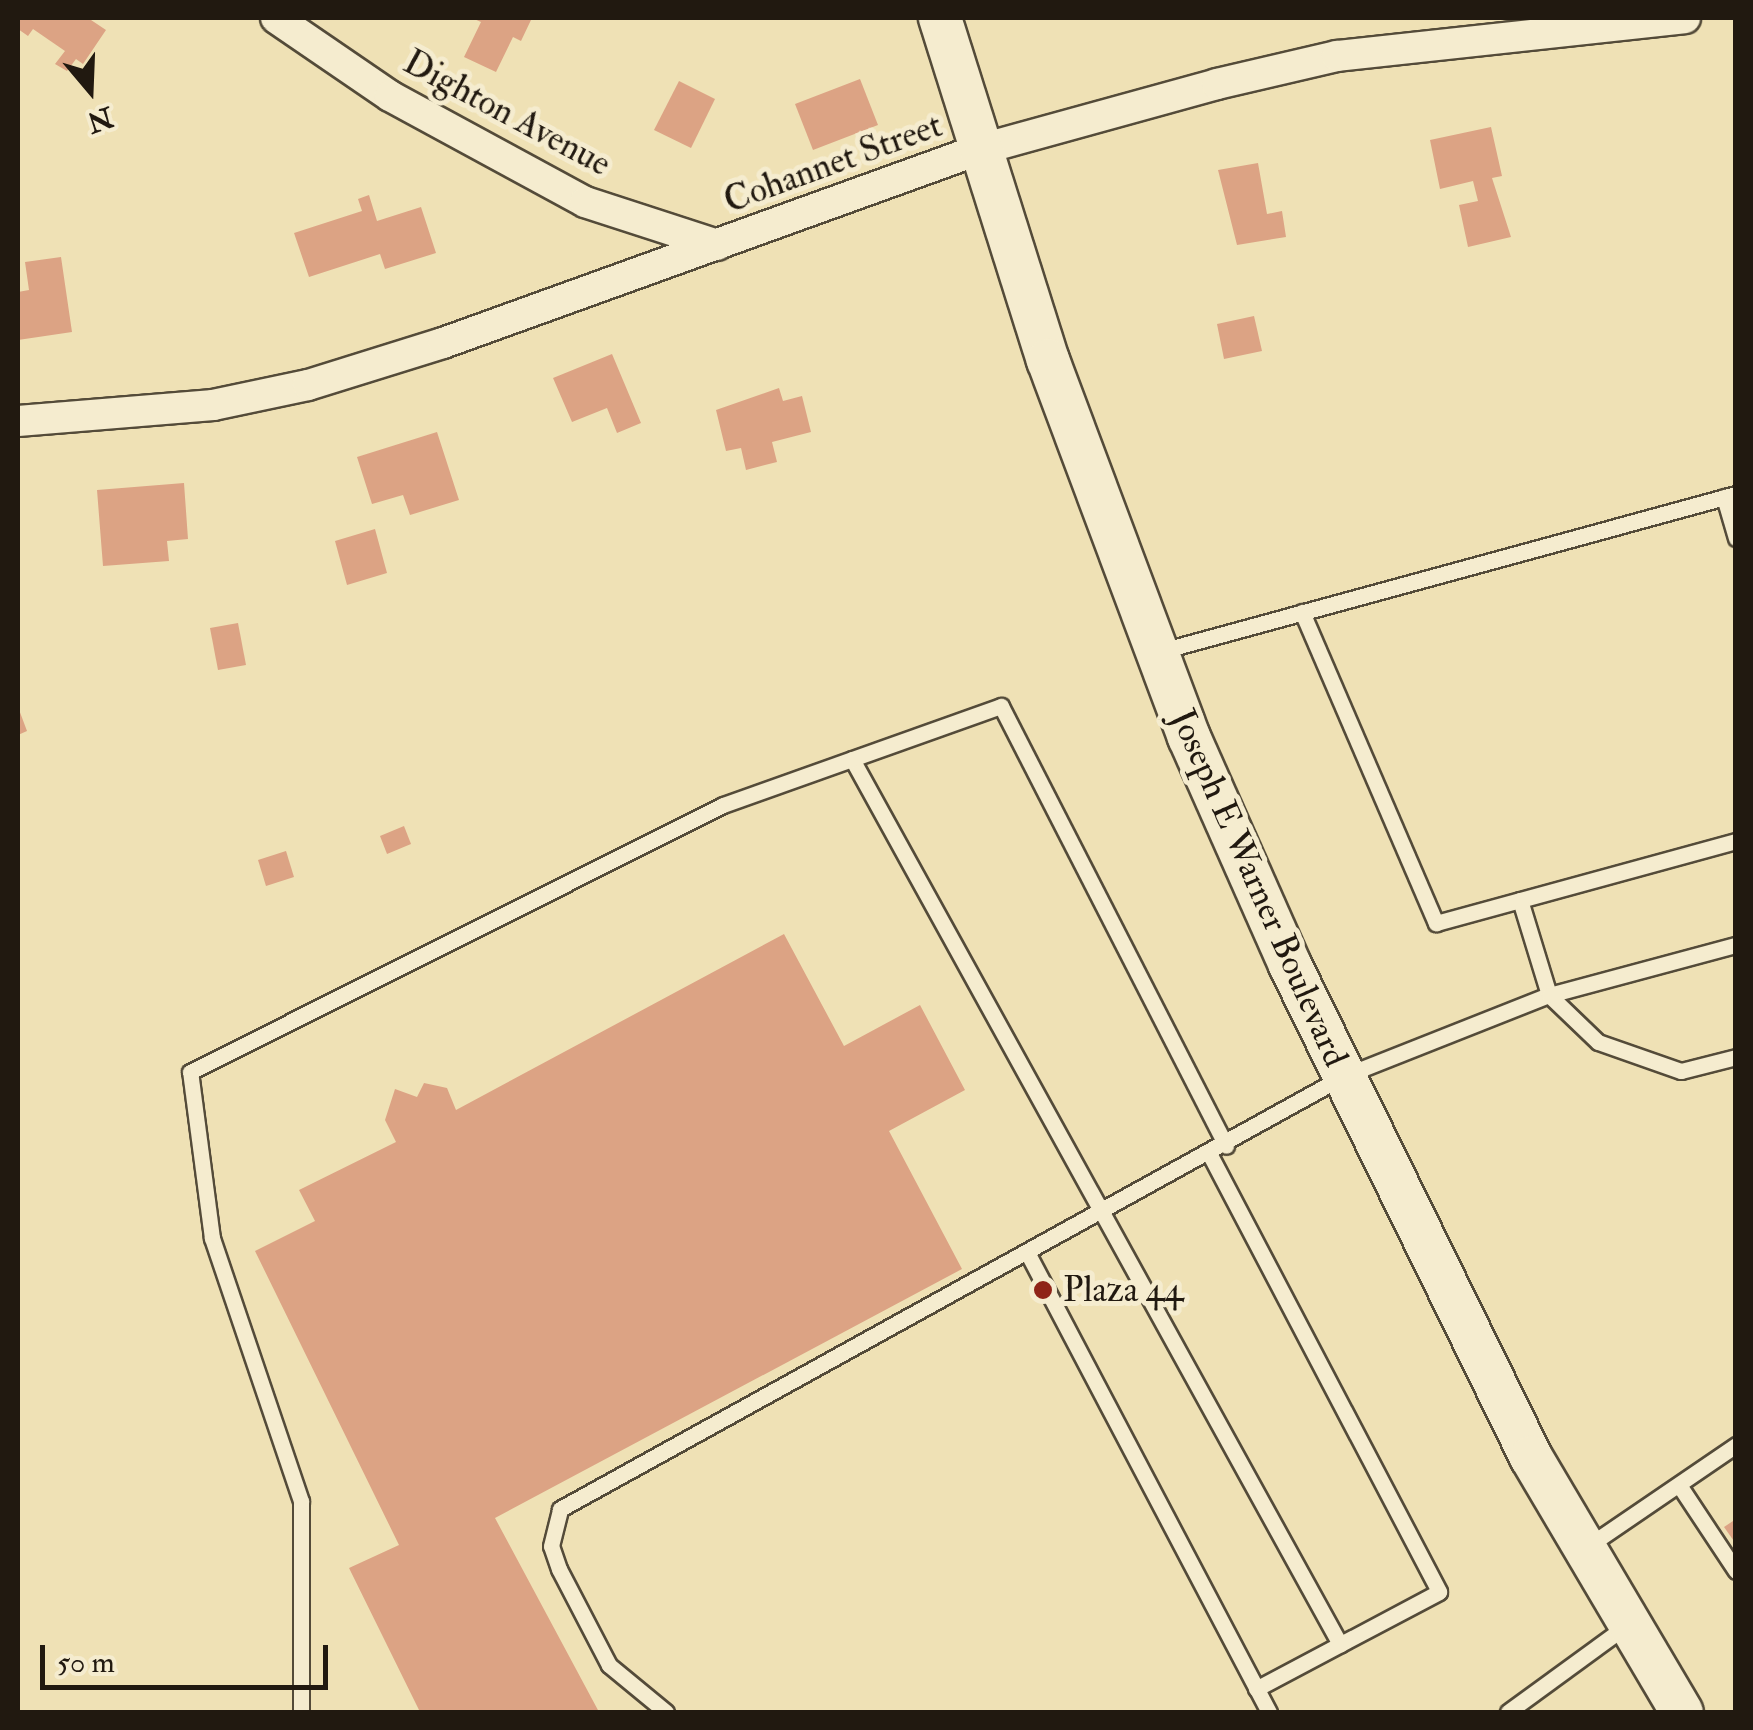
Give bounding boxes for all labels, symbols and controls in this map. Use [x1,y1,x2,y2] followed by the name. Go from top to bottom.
[40,40,140,140] north arrow
[396,41,618,185] street label: Dighton Avenue
[82,98,117,139] text: N
[718,104,948,222] street label: Cohannet Street
[1161,703,1357,1073] street label: Joseph E Warner Boulevard
[1063,1269,1183,1311] place label: Plaza 44
[1032,1279,1054,1301] marker: Plaza 44
[45,1625,332,1687] scale bar
[57,1644,115,1681] text: 50 m

